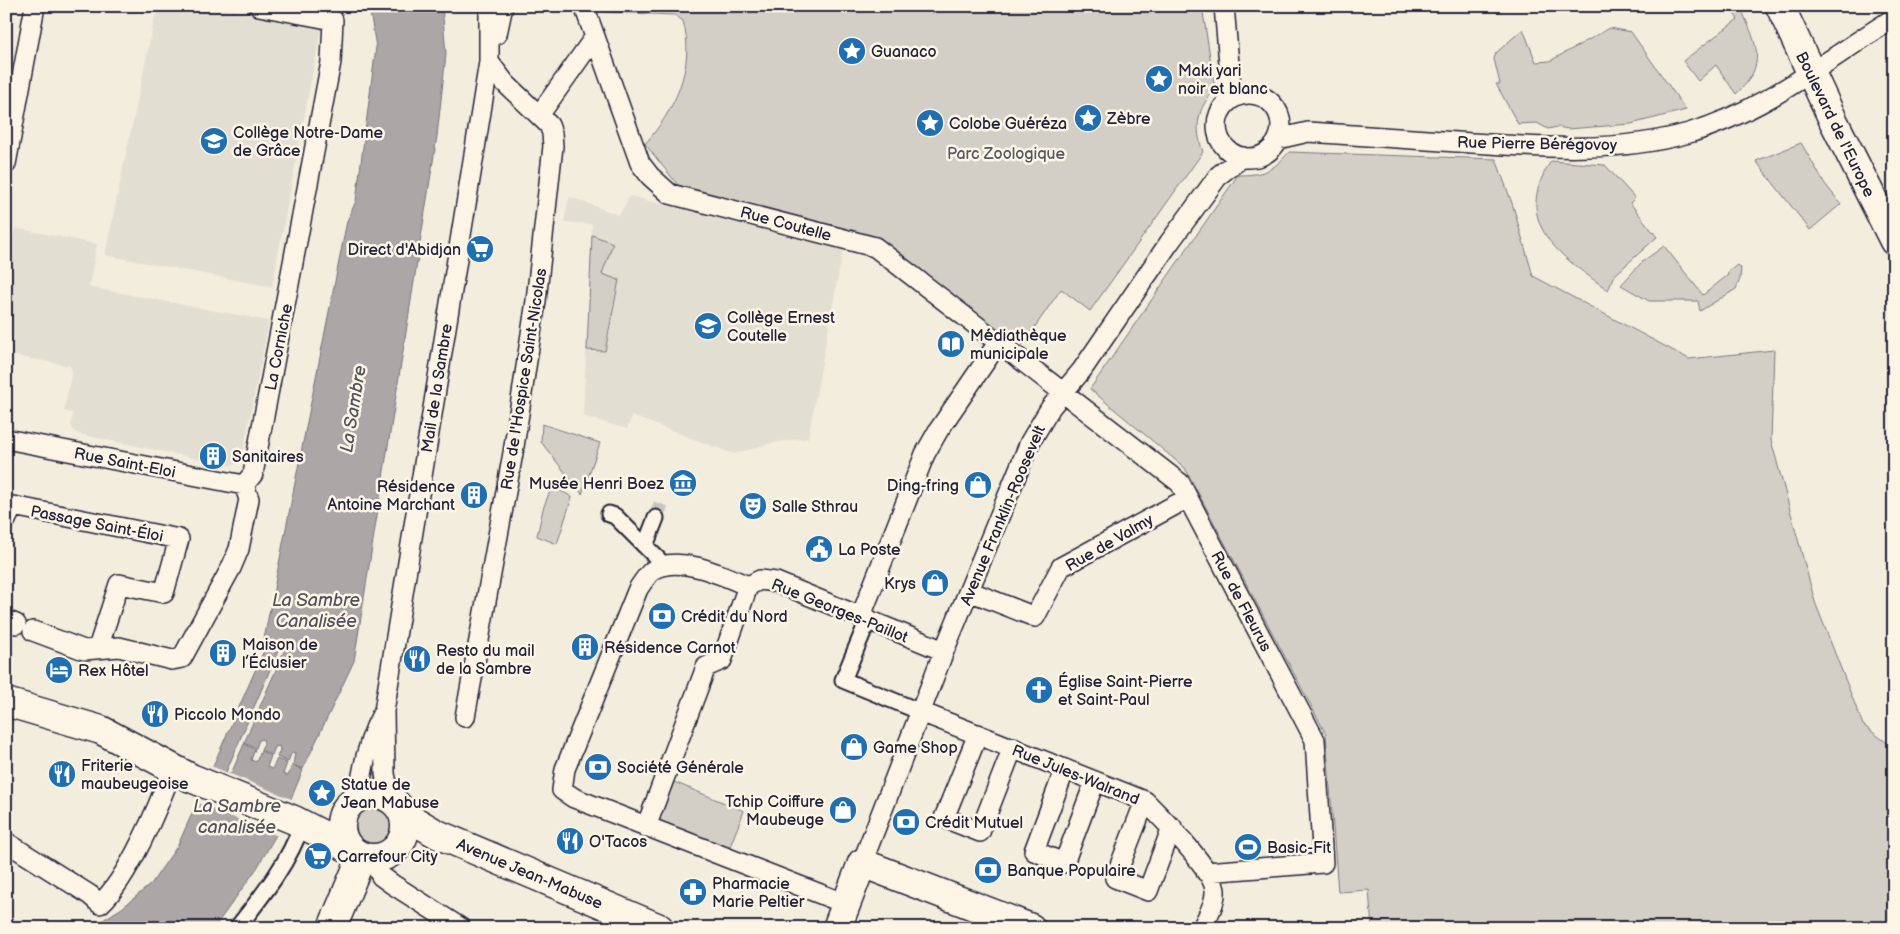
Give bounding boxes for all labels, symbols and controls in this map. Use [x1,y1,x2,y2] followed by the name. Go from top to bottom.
[837,36,867,66] place icon: Guanaco
[871,43,937,62] place label: Guanaco
[1791,49,1878,201] street label: Boulevard de l'Europe
[1178,62,1268,99] place label: Maki yari noir et blanc
[1144,64,1174,94] place icon: Maki yari noir et blanc
[1073,103,1103,133] place icon: Zèbre
[915,108,945,138] place icon: Colobe Guéréza
[1106,110,1151,129] place label: Zèbre
[949,115,1067,134] place label: Colobe Guéréza
[233,124,384,161] place label: Collège Notre-Dame de Grâce
[199,126,229,156] school or university icon: Collège Notre-Dame de Grâce
[1457,134,1618,155] street label: Rue Pierre Bérégovoy
[947,145,1066,164] park label: Parc Zoologique
[738,203,834,246] street label: Rue Coutelle
[465,234,495,264] supermarket icon: Direct d'Abidjan
[348,241,461,260] place label: Direct d'Abidjan
[498,267,551,491] street label: Rue de l'Hospice Saint-Nicolas
[262,302,297,392] street label: La Corniche
[727,309,835,346] place label: Collège Ernest Coutelle
[693,311,723,341] school or university icon: Collège Ernest Coutelle
[418,322,457,454] street label: Mail de la Sambre
[970,327,1067,364] place label: Médiathèque municipale
[936,329,966,359] library icon: Médiathèque municipale
[336,364,371,454] water label: La Sambre
[957,423,1050,608] street label: Avenue Franklin-Roosevelt
[198,441,228,471] building icon: Sanitaires
[72,444,177,483] street label: Rue Saint-Eloi
[232,448,304,467] place label: Sanitaires
[668,468,698,498] museum icon: Musée Henri Boez
[963,470,993,500] shop icon: Ding-fring
[529,475,664,494] place label: Musée Henri Boez
[887,477,959,496] place label: Ding-fring
[327,478,456,515] place label: Résidence Antoine Marchant
[459,480,489,510] building icon: Résidence Antoine Marchant
[738,491,768,521] theatre icon: Salle Sthrau
[772,498,858,517] place label: Salle Sthrau
[29,500,165,547] street label: Passage Saint-Éloi
[1062,510,1158,576] street label: Rue de Valmy
[804,534,834,564] public building icon: La Poste
[838,541,901,560] place label: La Poste
[1206,548,1275,655] street label: Rue de Fleurus
[920,568,950,598] shop icon: Krys
[768,575,911,648] street label: Rue Georges-Paillot
[884,575,916,594] place label: Krys
[272,590,360,632] water label: La Sambre Canalisée
[647,601,677,631] bank icon: Crédit du Nord
[681,608,788,627] place label: Crédit du Nord
[570,632,600,662] building icon: Résidence Carnot
[242,636,318,673] place label: Maison de l’Éclusier
[208,638,238,668] building icon: Maison de l’Éclusier
[604,639,736,658] place label: Résidence Carnot
[436,642,535,679] place label: Resto du mail de la Sambre
[402,644,432,674] restaurant icon: Resto du mail de la Sambre
[44,655,74,685] hotel icon: Rex Hôtel
[78,662,148,681] place label: Rex Hôtel
[1058,671,1193,710] place label: Église Saint-Pierre et Saint-Paul
[1024,675,1054,705] church icon: Église Saint-Pierre et Saint-Paul
[140,699,170,729] restaurant icon: Piccolo Mondo
[174,706,281,725] place label: Piccolo Mondo
[839,732,869,762] shop icon: Game Shop
[873,739,958,758] place label: Game Shop
[1009,741,1142,810] street label: Rue Jules-Walrand
[583,752,613,782] bank icon: Société Générale
[81,757,189,794] place label: Friterie maubeugeoise
[47,759,77,789] restaurant icon: Friterie maubeugeoise
[617,759,744,778] place label: Société Générale
[341,776,439,813] place label: Statue de Jean Mabuse
[307,778,337,808] place icon: Statue de Jean Mabuse
[725,793,825,830] place label: Tchip Coiffure Maubeuge
[828,795,858,825] shop icon: Tchip Coiffure Maubeuge
[193,796,281,838] water label: La Sambre canalisée
[891,807,921,837] bank icon: Crédit Mutuel
[925,814,1023,833] place label: Crédit Mutuel
[555,826,585,856] restaurant icon: O'Tacos
[1233,832,1263,862] sports icon: Basic-Fit
[589,833,647,852] place label: O'Tacos
[454,835,606,914] street label: Avenue Jean-Mabuse
[1267,839,1331,858] place label: Basic-Fit
[303,841,333,871] supermarket icon: Carrefour City
[337,848,438,867] place label: Carrefour City
[973,855,1003,885] bank icon: Banque Populaire
[1007,862,1136,881] place label: Banque Populaire
[712,875,805,912] place label: Pharmacie Marie Peltier
[678,877,708,907] pharmacy icon: Pharmacie Marie Peltier

